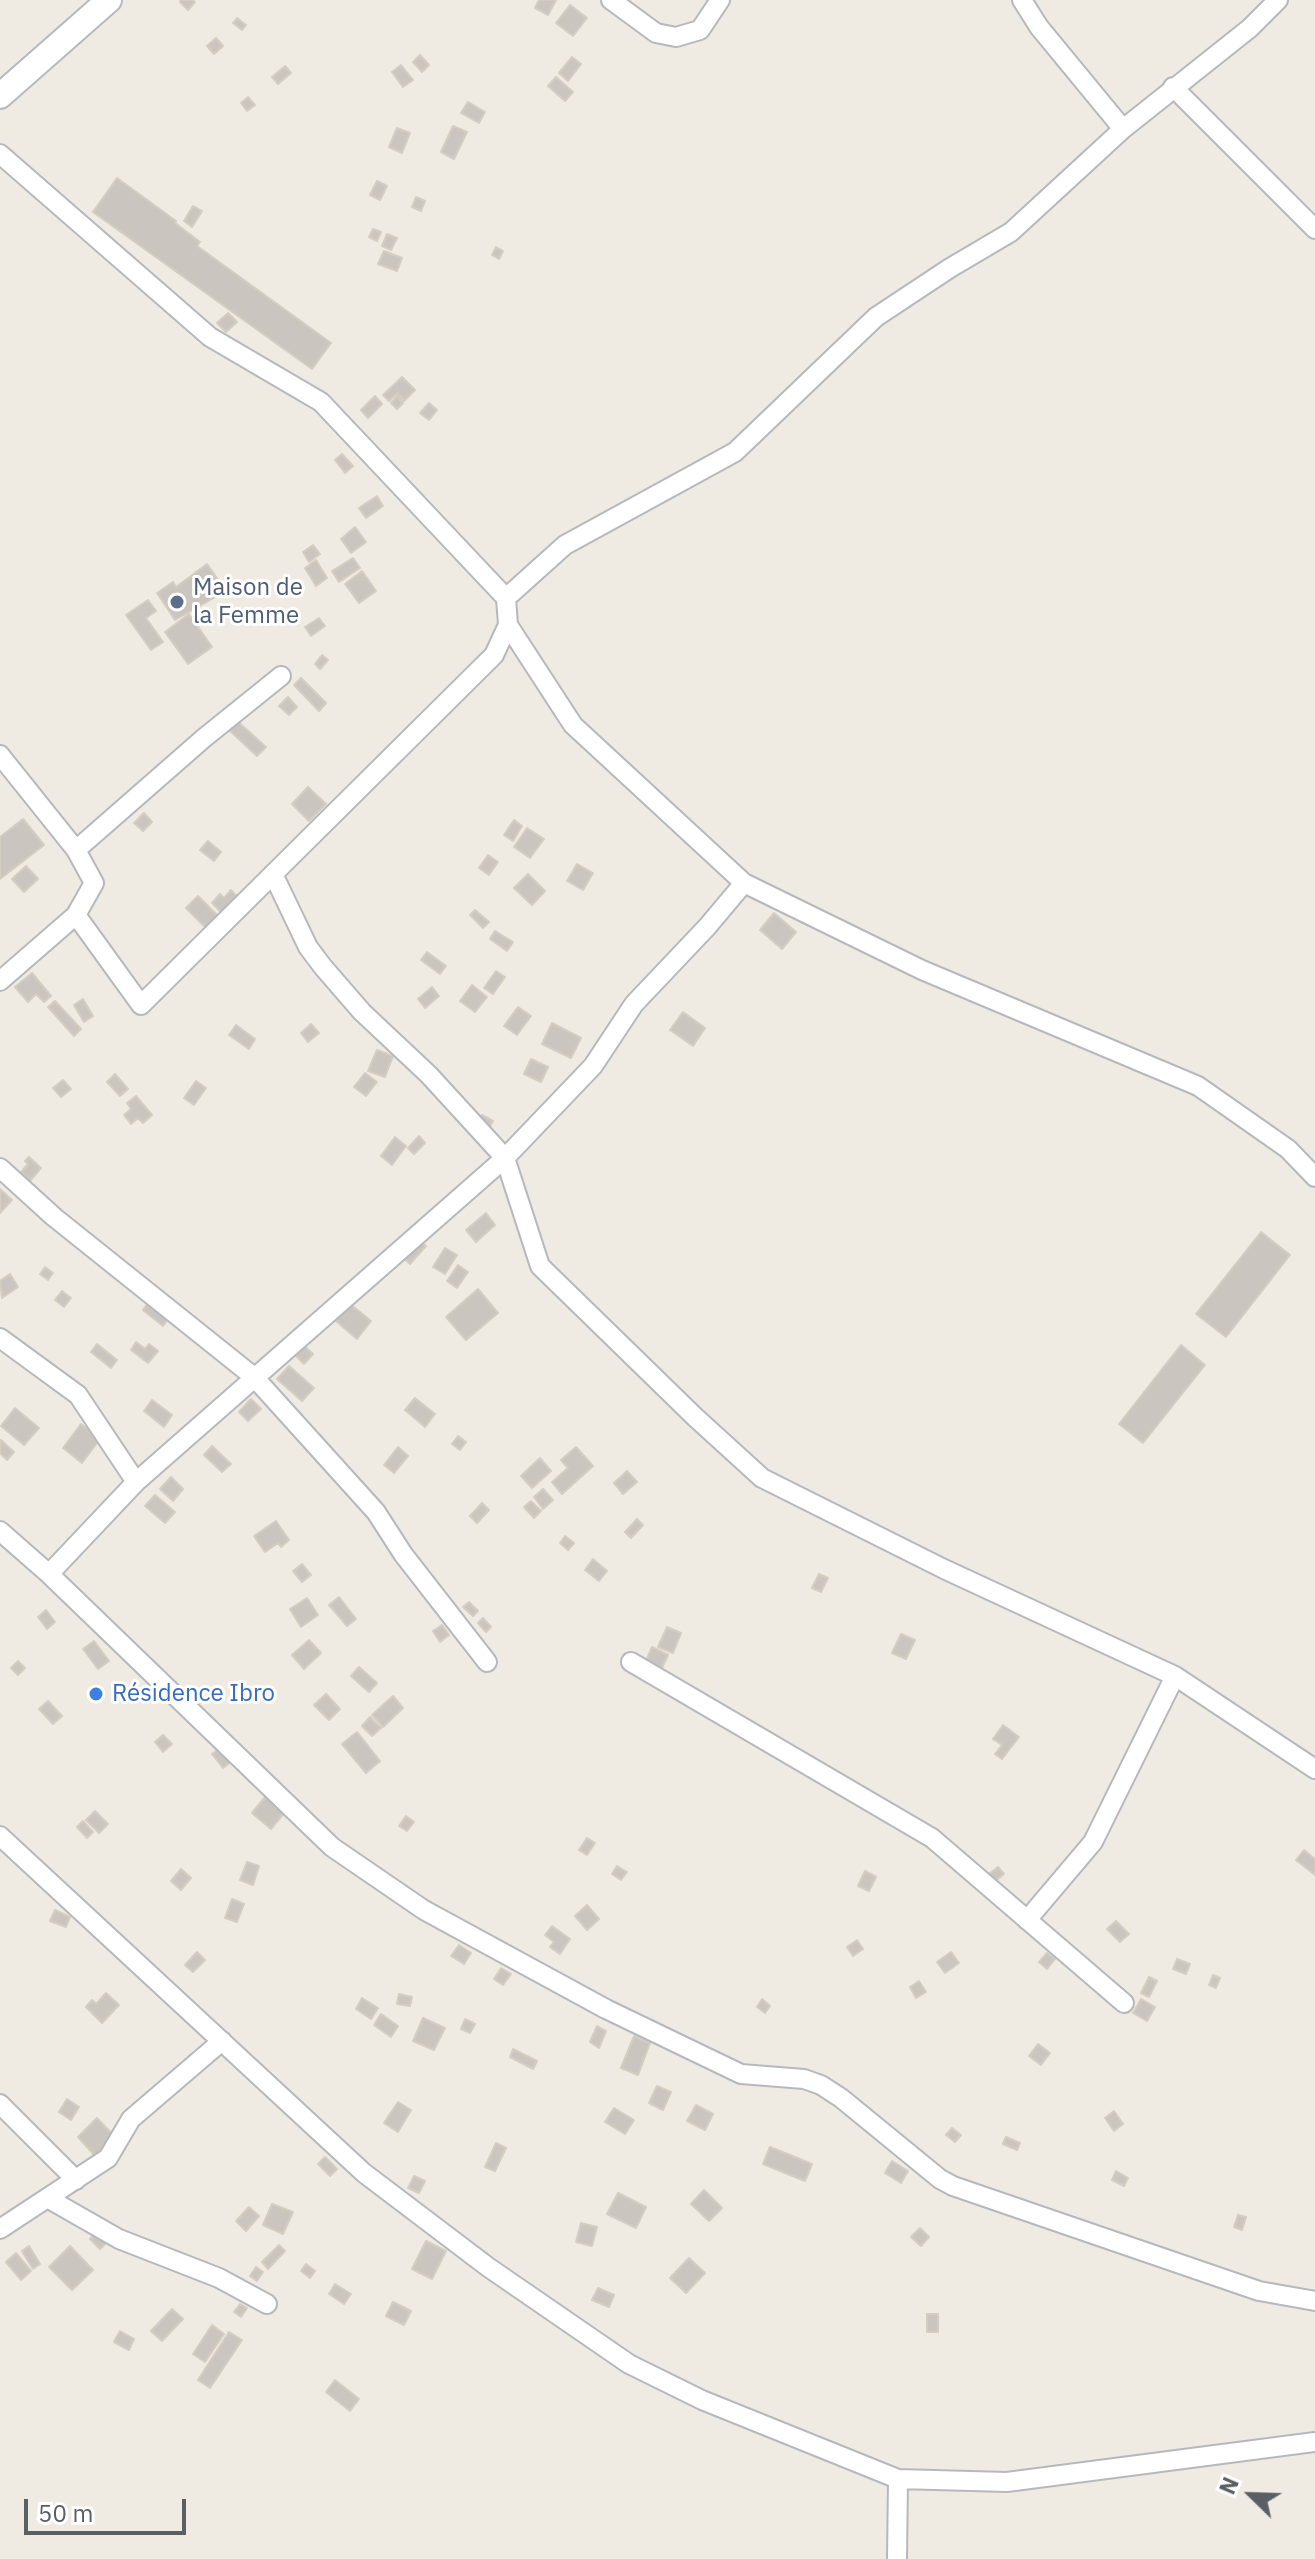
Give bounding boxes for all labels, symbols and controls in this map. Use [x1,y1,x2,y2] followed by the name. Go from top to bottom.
[193,574,303,630] place label: Maison de la Femme
[168,593,186,611] marker: Maison de la Femme
[112,1680,275,1708] place label: Résidence Ibro
[87,1685,105,1703] marker: Résidence Ibro
[1211,2455,1291,2535] north arrow
[1212,2472,1245,2498] text: N
[28,2483,190,2533] scale bar
[38,2497,93,2529] text: 50 m

